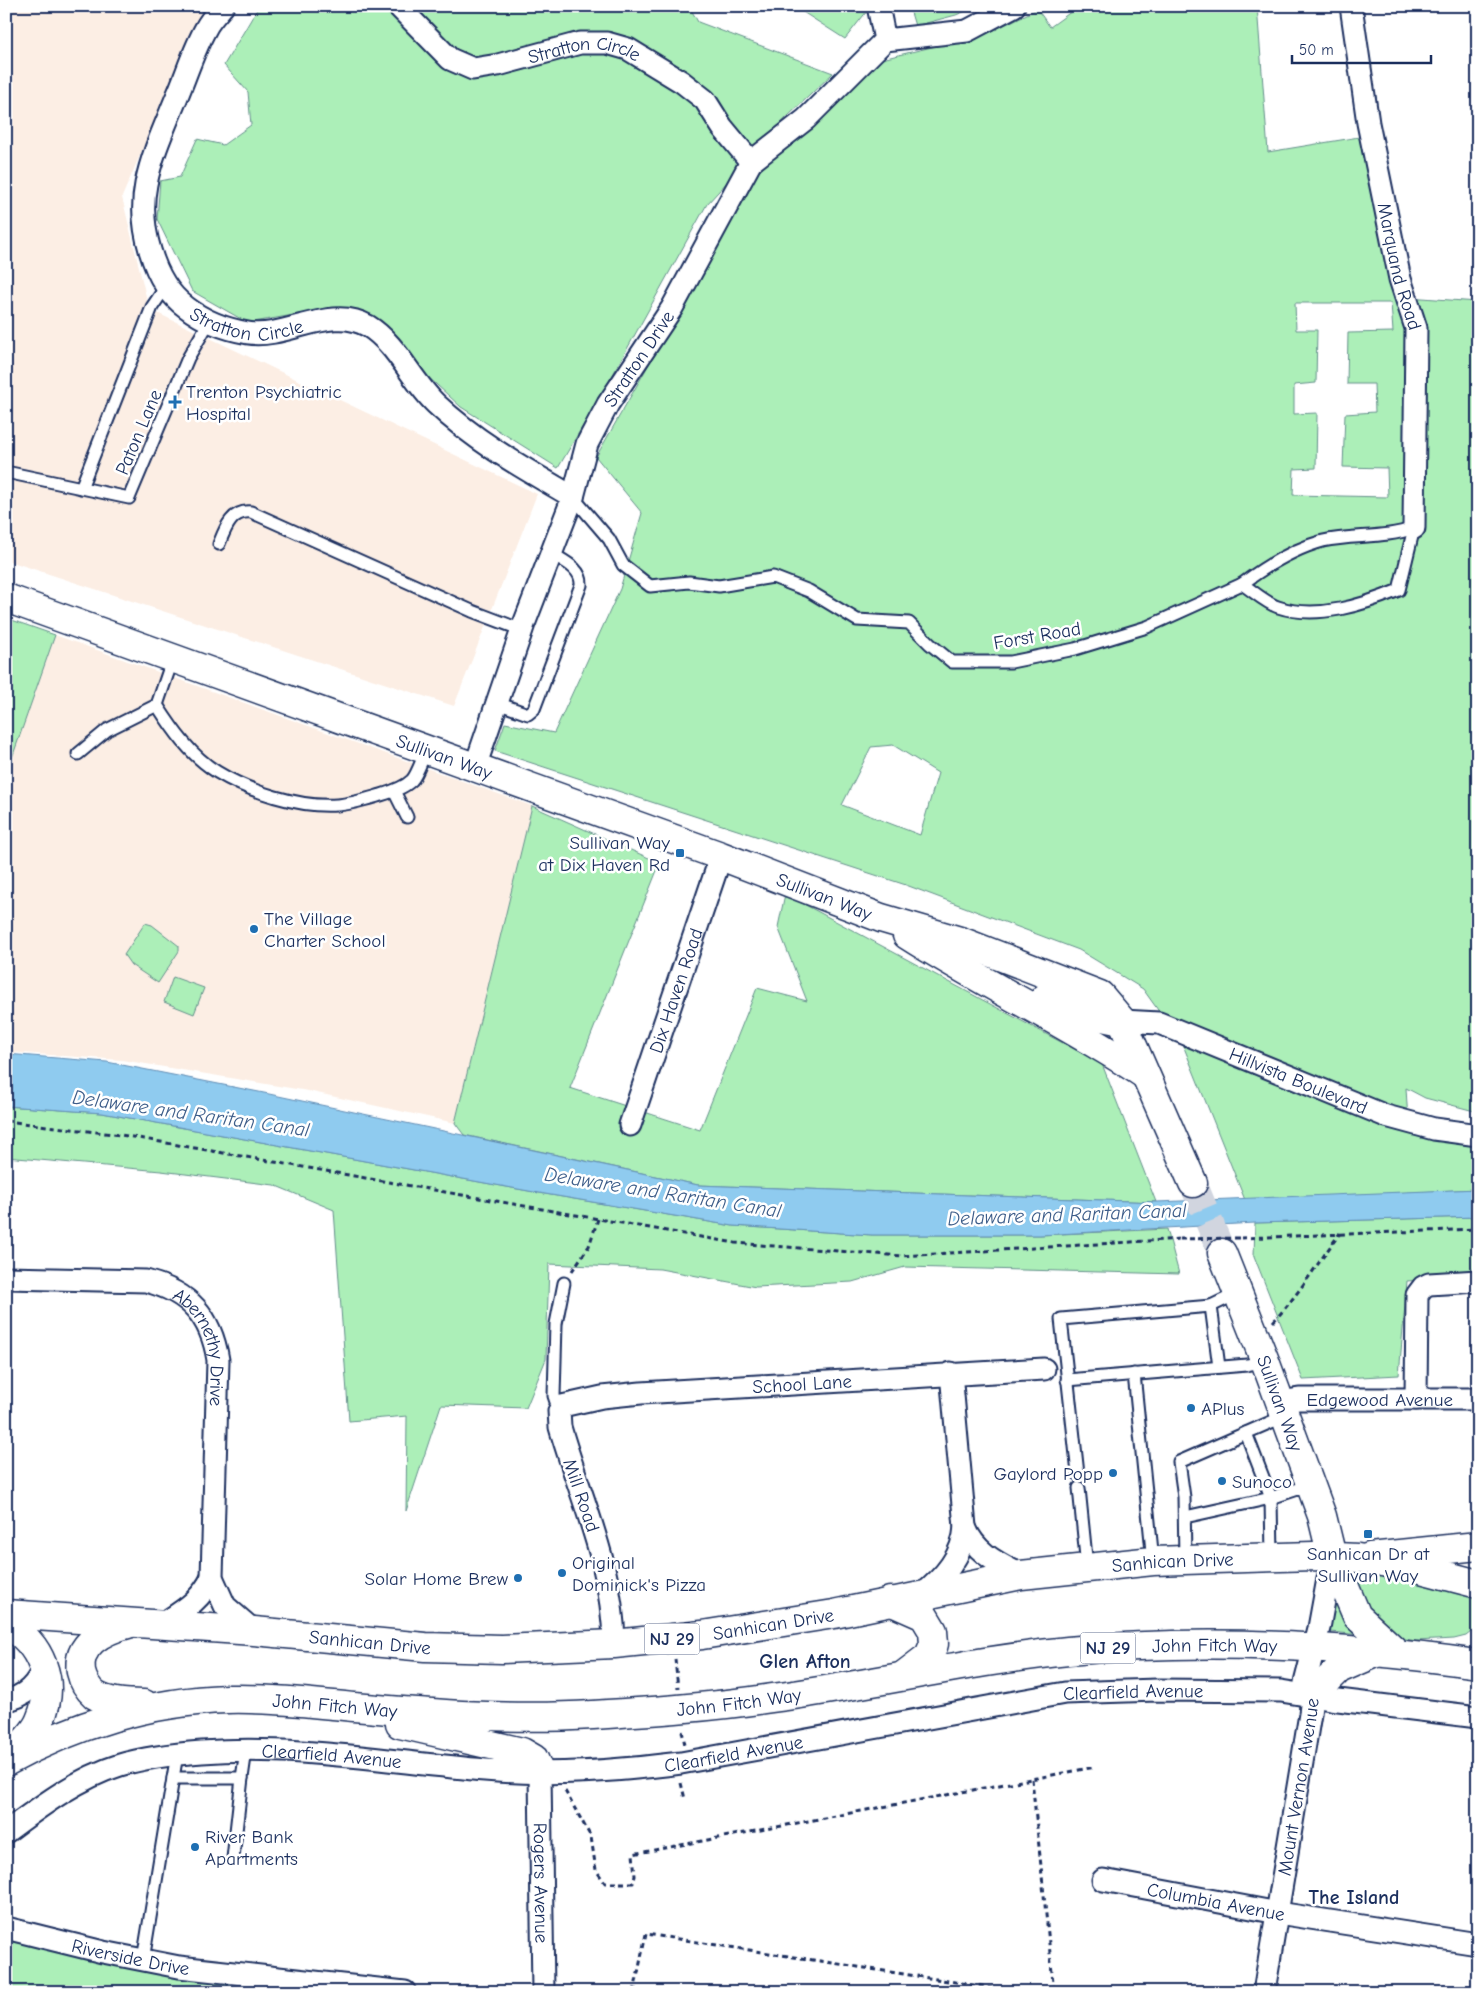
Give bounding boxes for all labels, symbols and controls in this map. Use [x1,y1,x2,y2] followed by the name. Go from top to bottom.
[1292,32,1430,64] scale bar
[526,33,645,68] street label: Stratton Circle
[1299,41,1334,59] text: 50 m
[1373,201,1426,333] street label: Marquand Road
[186,303,306,346] street label: Stratton Circle
[599,307,679,411] street label: Stratton Drive
[186,381,342,425] place label: Trenton Psychiatric Hospital
[111,386,167,478] street label: Paton Lane
[168,395,182,409] marker: Trenton Psychiatric Hospital
[992,617,1083,654] street label: Forst Road
[393,730,496,785] street label: Sullivan Way
[538,832,671,876] place label: Sullivan Way at Dix Haven Rd
[674,847,686,859] marker: Sullivan Way at Dix Haven Rd
[773,869,875,926] street label: Sullivan Way
[264,908,386,952] place label: The Village Charter School
[248,923,260,935] marker: The Village Charter School
[645,926,708,1056] street label: Dix Haven Road
[1226,1043,1371,1119] street label: Hillvista Boulevard
[71,1085,312,1142] water label: Delaware and Raritan Canal
[543,1162,783,1223] water label: Delaware and Raritan Canal
[947,1199,1187,1230] water label: Delaware and Raritan Canal
[169,1284,228,1407] street label: Abernethy Drive
[1252,1352,1307,1455] street label: Sullivan Way
[752,1370,853,1398] street label: School Lane
[1306,1389,1453,1411] street label: Edgewood Avenue
[1201,1398,1245,1420] place label: APlus
[1185,1402,1197,1414] marker: APlus
[558,1456,604,1535] street label: Mill Road
[993,1463,1103,1485] place label: Gaylord Popp
[1107,1467,1119,1479] marker: Gaylord Popp
[1232,1471,1292,1493] place label: Sunoco
[1216,1475,1228,1487] marker: Sunoco
[1362,1528,1374,1540] marker: Sanhican Dr at Sullivan Way
[1307,1543,1430,1587] place label: Sanhican Dr at Sullivan Way
[1111,1548,1234,1577] street label: Sanhican Drive
[572,1552,706,1596] place label: Original Dominick's Pizza
[556,1567,568,1579] marker: Original Dominick's Pizza
[364,1568,509,1590] place label: Solar Home Brew
[512,1572,524,1584] marker: Solar Home Brew
[711,1604,835,1645] street label: Sanhican Drive
[644,1624,700,1655] road number: NJ 29
[308,1626,431,1659] street label: Sanhican Drive
[1080,1632,1136,1664] road number: NJ 29
[1152,1634,1278,1658] street label: John Fitch Way
[759,1650,851,1673] district label: Glen Afton
[1063,1680,1203,1705] street label: Clearfield Avenue
[676,1684,803,1721] street label: John Fitch Way
[272,1690,399,1723] street label: John Fitch Way
[1273,1697,1324,1877] street label: Mount Vernon Avenue
[663,1731,805,1777] street label: Clearfield Avenue
[261,1740,403,1773] street label: Clearfield Avenue
[529,1823,552,1943] street label: Rogers Avenue
[205,1826,298,1870] place label: River Bank Apartments
[189,1841,201,1853] marker: River Bank Apartments
[1145,1879,1286,1926] street label: Columbia Avenue
[1309,1886,1399,1909] district label: The Island
[69,1935,190,1980] street label: Riverside Drive

